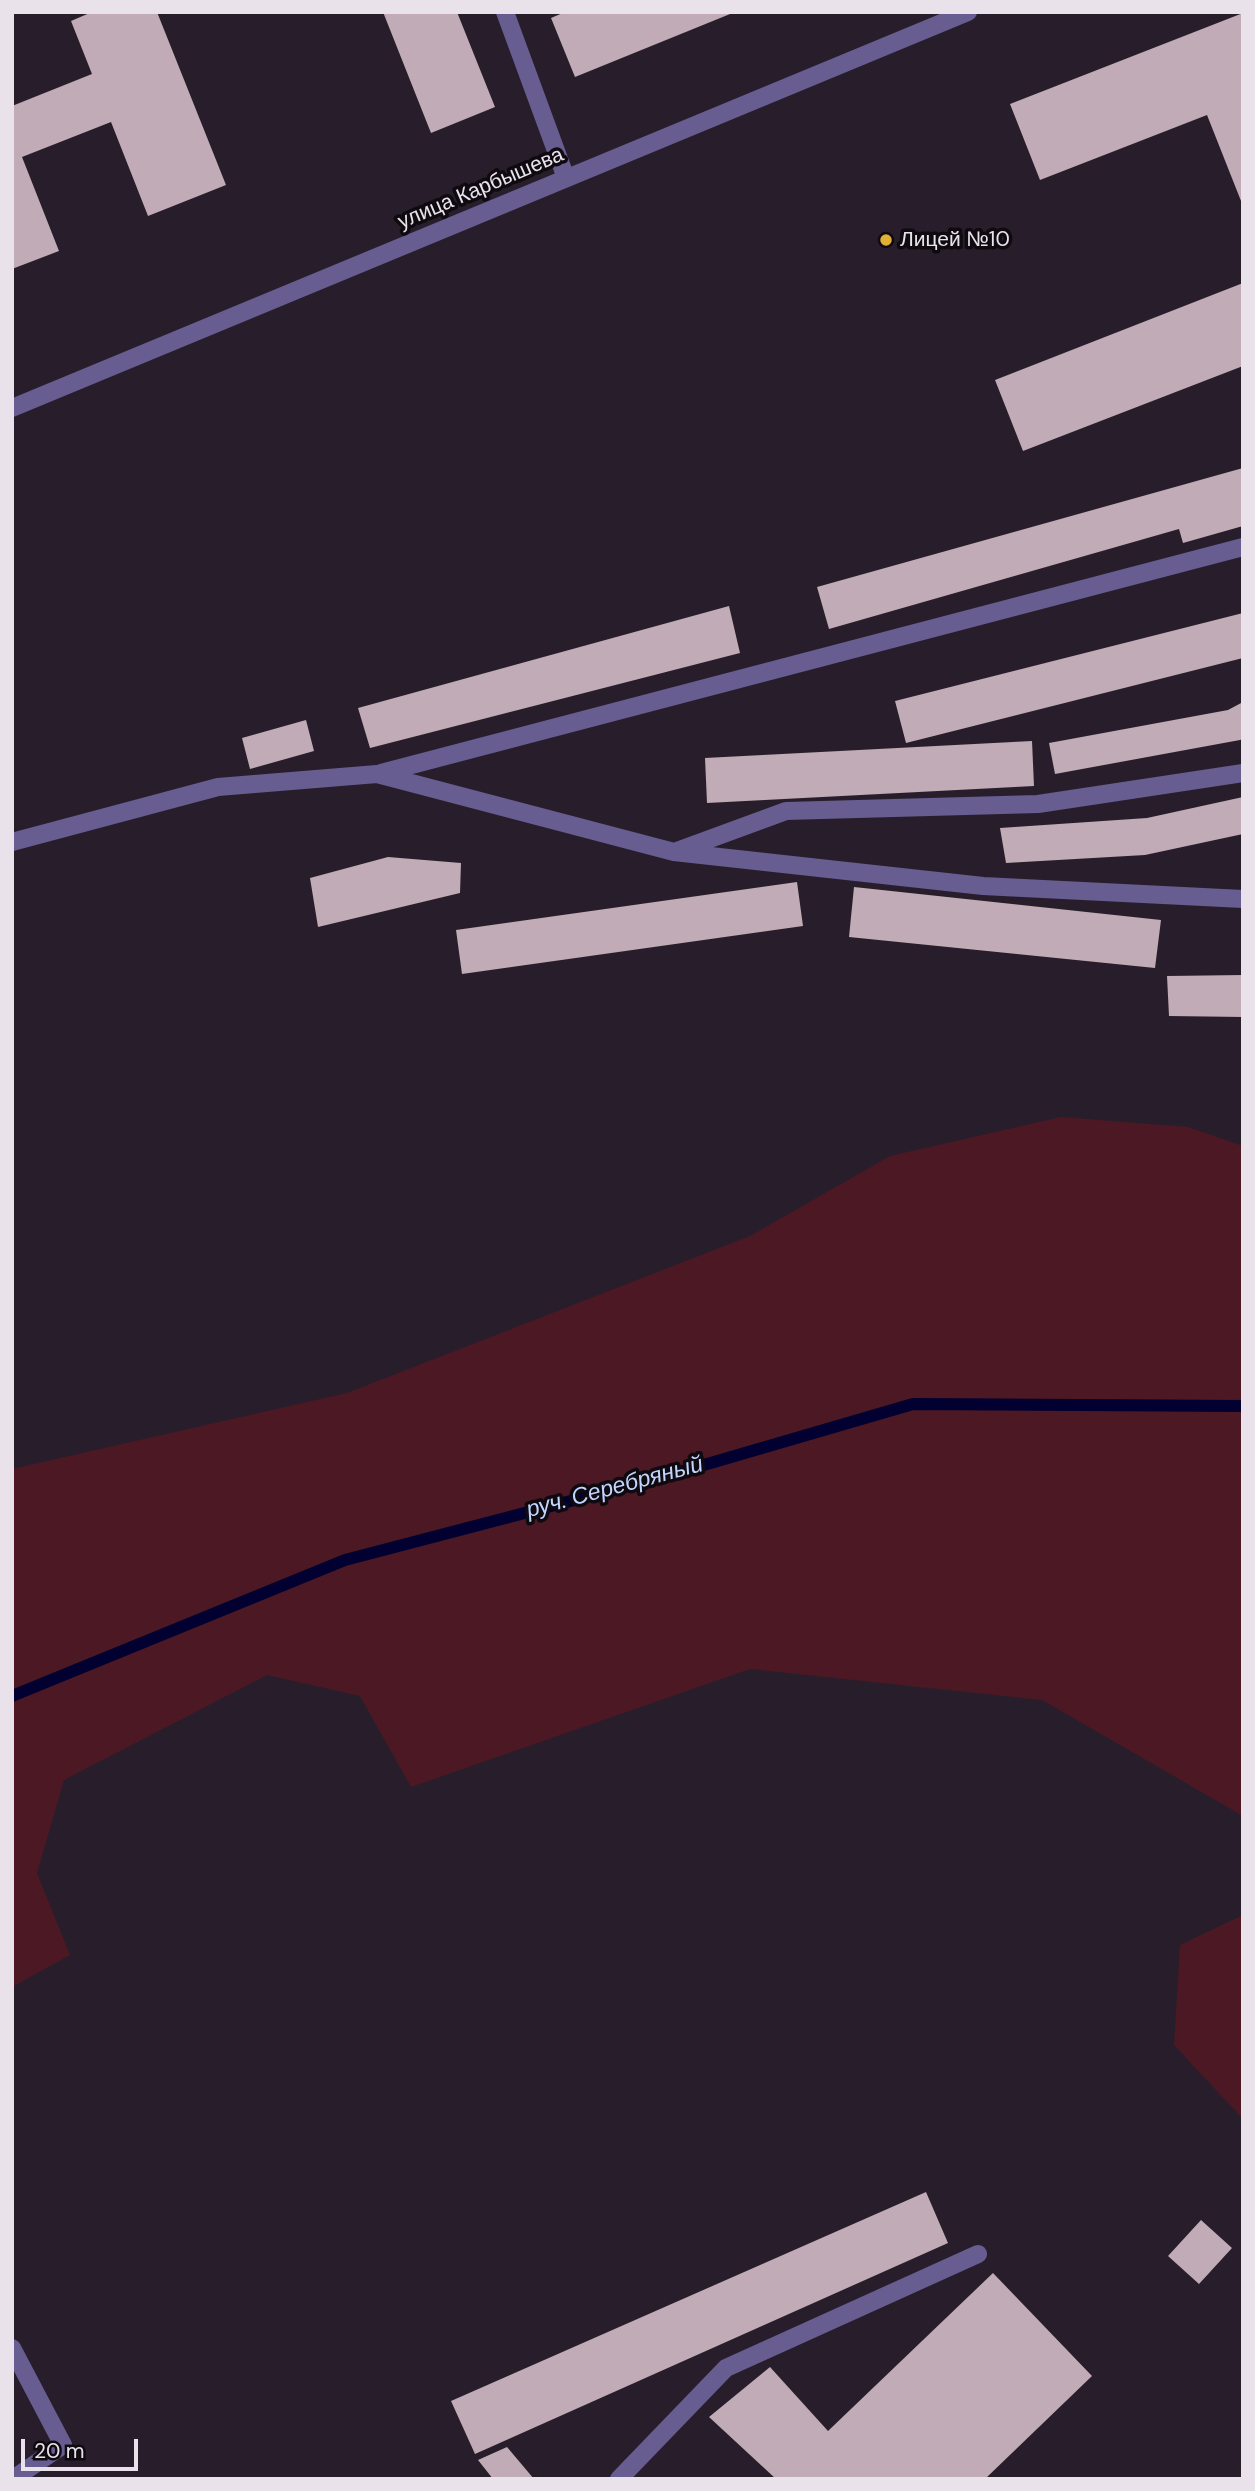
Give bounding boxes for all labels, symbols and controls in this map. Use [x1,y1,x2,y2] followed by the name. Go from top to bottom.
[395,143,567,235] street label: улица Карбышева
[900,227,1010,253] place label: Лицей №10
[878,232,894,248] marker: Лицей №10
[524,1451,706,1525] water label: руч. Серебряный
[24,2424,142,2468] scale bar
[34,2437,85,2465] text: 20 m

